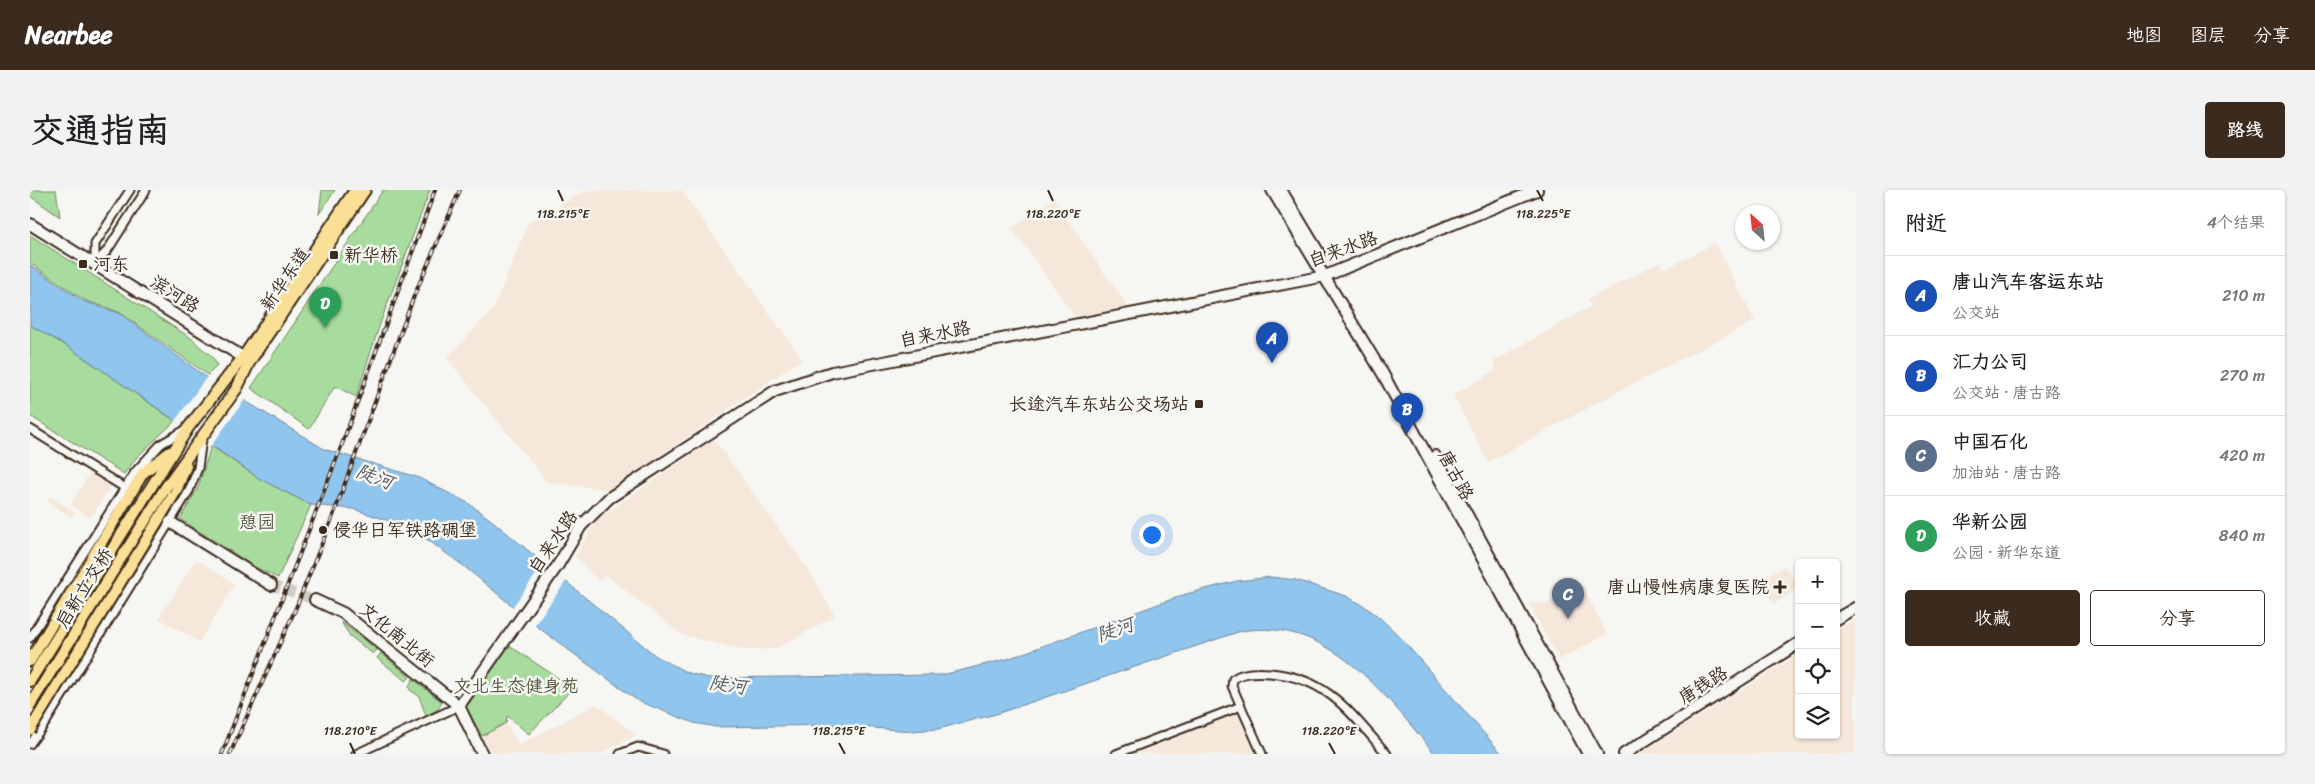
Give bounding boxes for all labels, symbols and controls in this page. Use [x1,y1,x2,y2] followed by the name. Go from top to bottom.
[25,14,113,56] text: Nearbee
[2126,19,2162,51] text: 地图
[2190,19,2226,51] text: 图层
[2254,19,2290,51] text: 分享
[30,99,170,161] text: 交通指南
[2205,102,2285,158] button: 路线
[537,203,591,225] text: 118.215°E
[1026,203,1082,225] text: 118.220°E
[1516,203,1571,225] text: 118.225°E
[1905,204,1947,242] text: 附近
[1735,205,1780,250] north arrow
[2207,208,2265,237] text: 4个结果
[1304,222,1382,276] street label: 自来水路
[344,239,398,271] place label: 新华桥
[252,240,318,318] street label: 新华东道
[93,248,129,280] place label: 河东
[328,249,340,261] marker: 新华桥
[77,258,89,270] marker: 河东
[1952,265,2104,298] text: 唐山汽车客运东站
[144,266,206,322] street label: 滨河路
[1916,281,1926,310] text: A
[2222,281,2265,310] text: 210 m
[309,287,341,328] pin: D
[1952,298,2000,327] text: 公交站
[897,311,973,357] street label: 自来水路
[1256,322,1288,363] pin: A
[1952,345,2028,378] text: 汇力公司
[1916,361,1926,390] text: B
[2220,361,2265,390] text: 270 m
[1952,378,2061,407] text: 公交站 · 唐古路
[1009,388,1189,420] place label: 长途汽车东站公交场站
[1391,393,1423,434] pin: B
[1193,398,1205,410] marker: 长途汽车东站公交场站
[1952,425,2028,458] text: 中国石化
[1916,441,1926,470] text: C
[2219,441,2265,470] text: 420 m
[1429,444,1483,506] street label: 唐古路
[351,454,401,500] water label: 陡河
[1952,458,2061,487] text: 加油站 · 唐古路
[520,503,586,581] street label: 自来水路
[1952,505,2028,538] text: 华新公园
[239,506,275,538] park label: 憩园
[333,514,477,546] place label: 侵华日军铁路碉堡
[1916,521,1926,550] text: D
[2219,521,2265,550] text: 840 m
[1139,522,1165,548] your location
[317,524,329,536] marker: 侵华日军铁路碉堡
[1952,538,2061,567] text: 公园 · 新华东道
[47,541,121,635] street label: 启新立交桥
[1795,559,1840,739] map controls
[1795,559,1840,604] button: +
[1607,571,1769,603] place label: 唐山慢性病康复医院
[1552,578,1584,619] pin: C
[1773,580,1787,594] marker: 唐山慢性病康复医院
[1905,590,2080,646] button: 收藏
[2090,590,2265,646] button: 分享
[352,594,442,676] street label: 文化南北街
[1795,604,1840,649] button: −
[1092,607,1141,651] water label: 陡河
[1795,649,1840,694] button: locate
[1672,657,1734,713] street label: 唐钱路
[707,666,752,704] water label: 陡河
[453,670,579,702] park label: 文北生态健身苑
[1795,694,1840,739] button: layers
[324,720,378,742] text: 118.210°E
[813,720,867,742] text: 118.215°E
[1302,720,1358,742] text: 118.220°E

